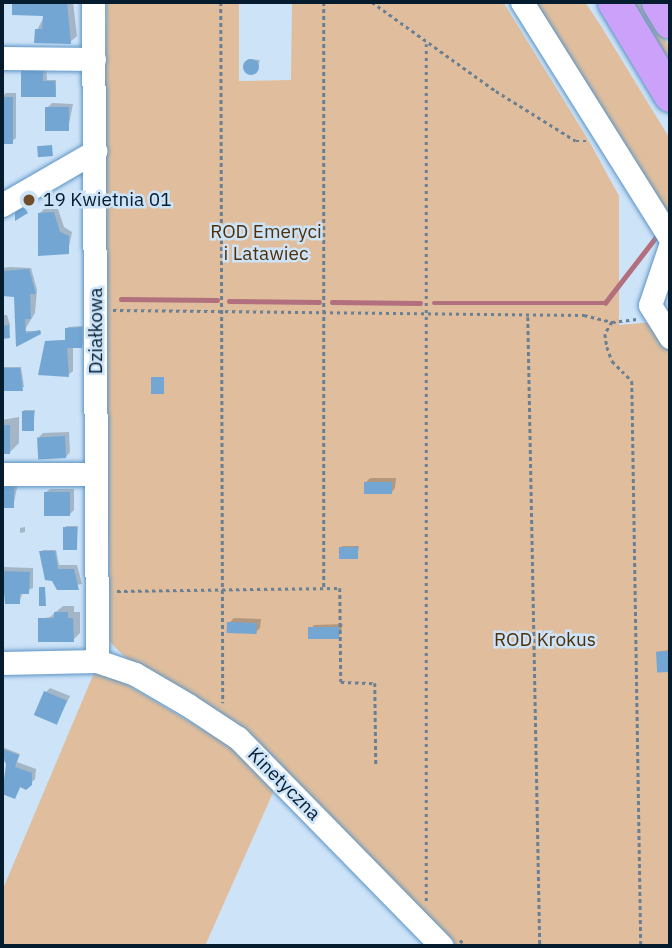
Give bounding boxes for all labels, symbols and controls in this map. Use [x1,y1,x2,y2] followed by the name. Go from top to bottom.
[43,189,172,211] place label: 19 Kwietnia 01
[21,192,37,208] marker: 19 Kwietnia 01
[210,221,322,265] park label: ROD Emeryci i Latawiec
[85,288,107,374] street label: Działkowa
[494,629,596,651] park label: ROD Krokus
[243,743,325,825] street label: Kinetyczna

